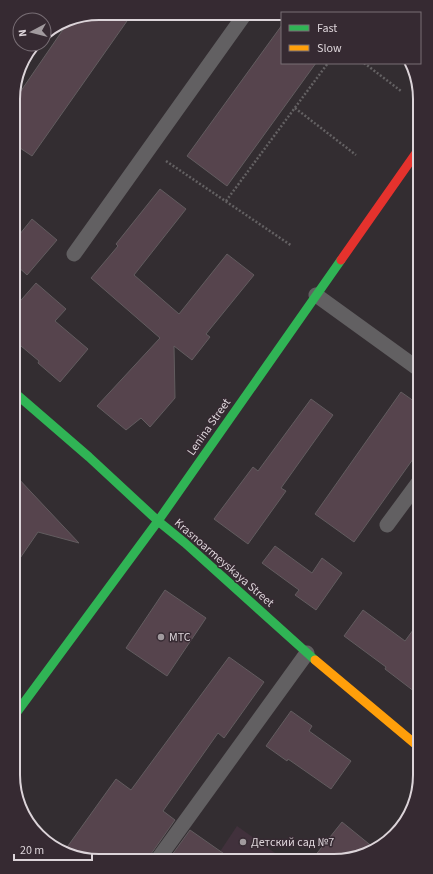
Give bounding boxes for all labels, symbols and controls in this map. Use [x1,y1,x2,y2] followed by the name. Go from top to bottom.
[12,12,52,52] north arrow
[281,12,421,64] legend
[317,20,337,37] text: Fast
[15,29,30,38] text: N
[317,40,342,57] text: Slow
[183,395,235,459] street label: Lenina Street
[170,515,278,611] street label: Krasnoarmeyskaya Street
[169,629,191,646] place label: МТС
[156,632,166,642] marker: МТС
[251,834,334,851] place label: Детский сад №7
[14,836,92,862] scale bar
[238,837,248,847] marker: Детский сад №7
[20,842,44,859] text: 20 m

